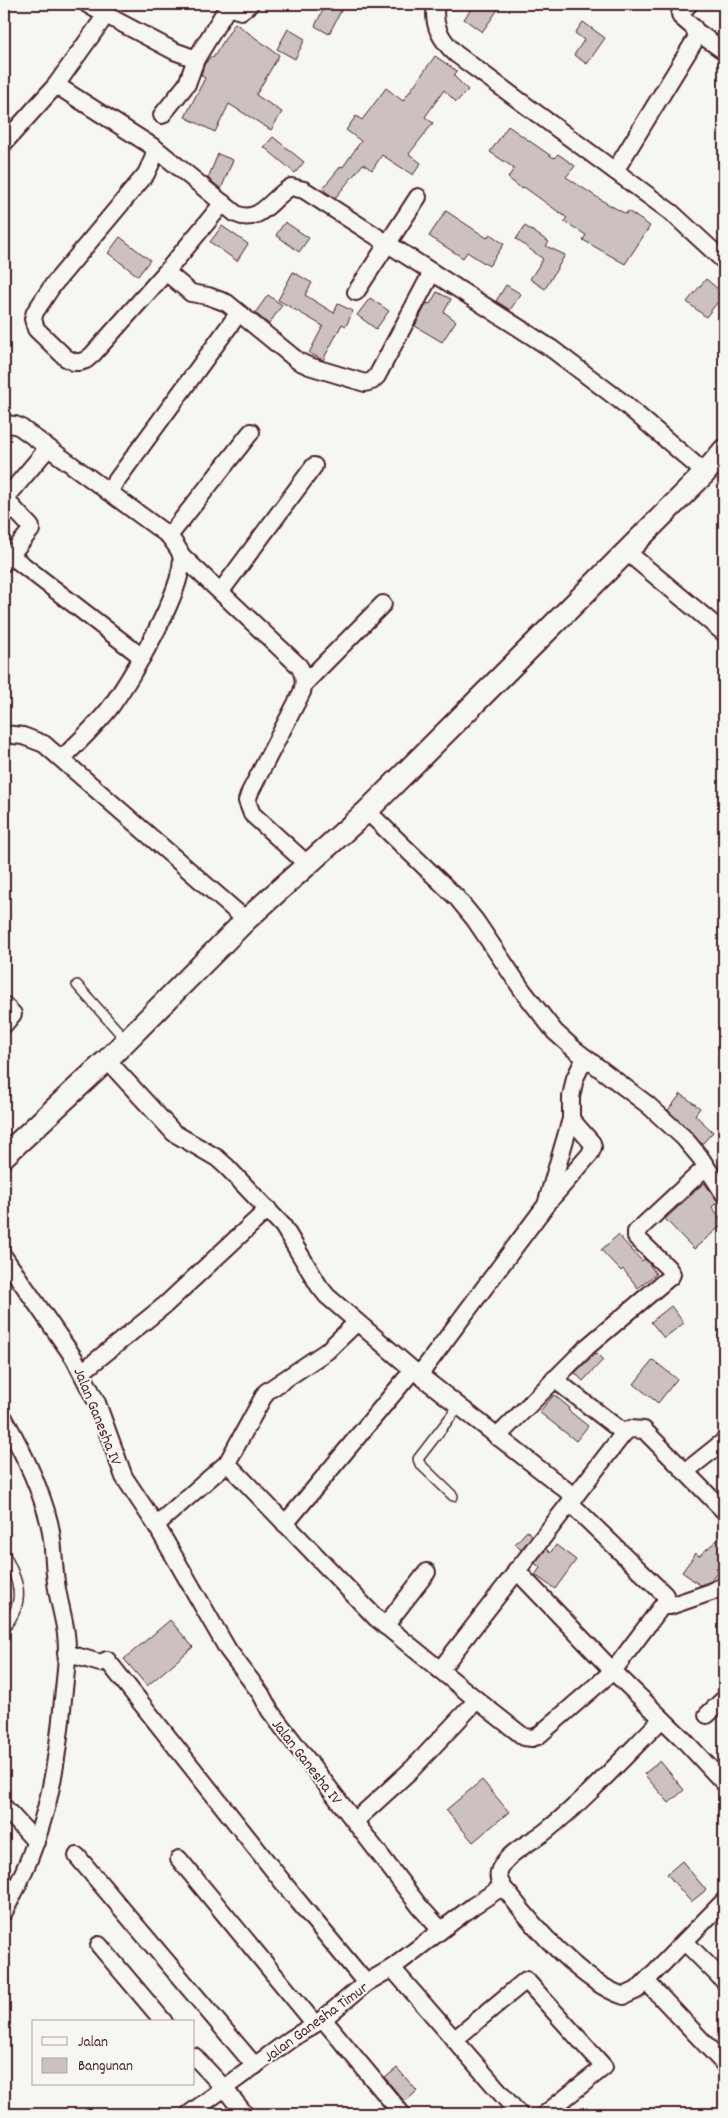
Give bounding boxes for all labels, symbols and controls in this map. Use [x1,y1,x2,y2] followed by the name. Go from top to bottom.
[67,1365,127,1470] street label: Jalan Ganesha IV
[265,1715,347,1811] street label: Jalan Ganesha IV
[260,1977,373,2069] street label: Jalan Ganesha Timur
[32,2020,195,2086] legend
[78,2032,108,2054] text: Jalan
[78,2056,133,2078] text: Bangunan

